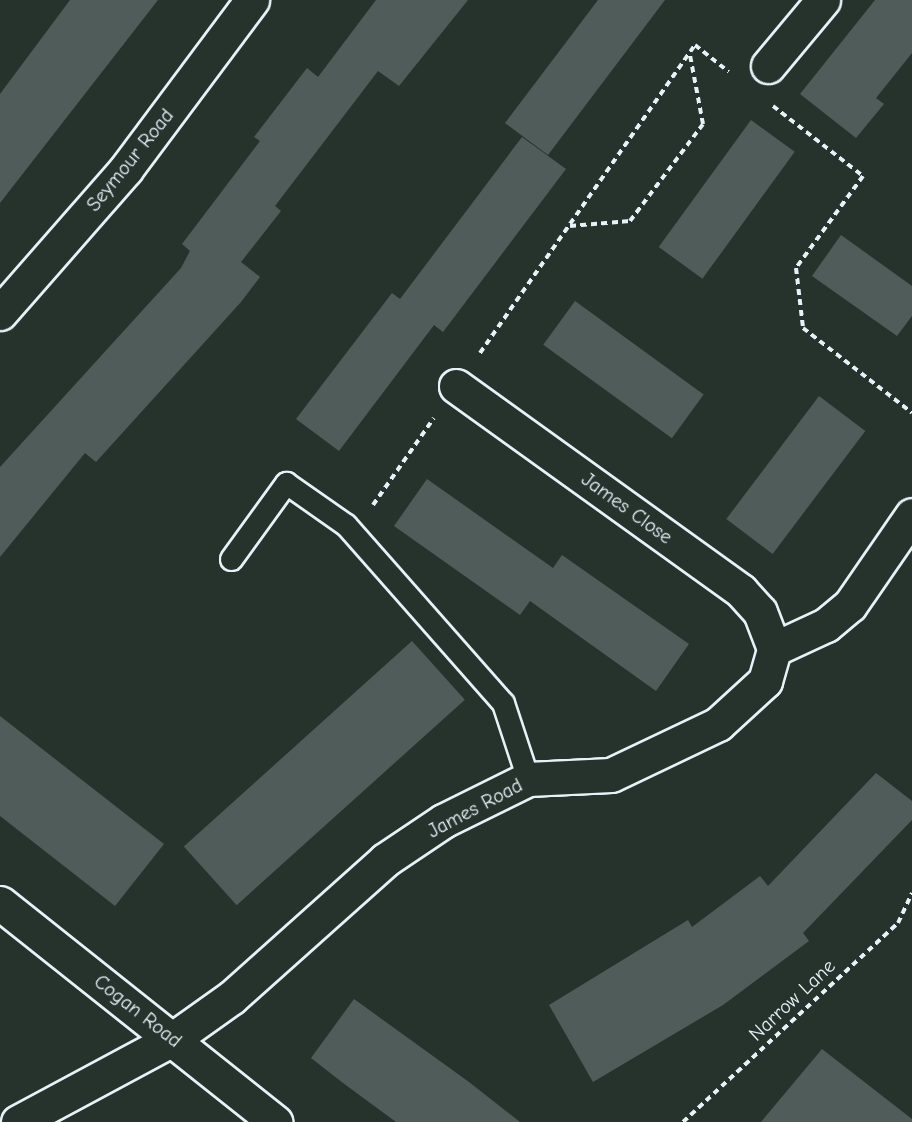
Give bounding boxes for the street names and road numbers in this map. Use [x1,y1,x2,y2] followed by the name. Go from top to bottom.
[81,104,179,216] street label: Seymour Road
[577,467,677,549] street label: James Close
[423,773,527,843] street label: James Road
[744,954,840,1046] street label: Narrow Lane
[89,969,187,1053] street label: Cogan Road

